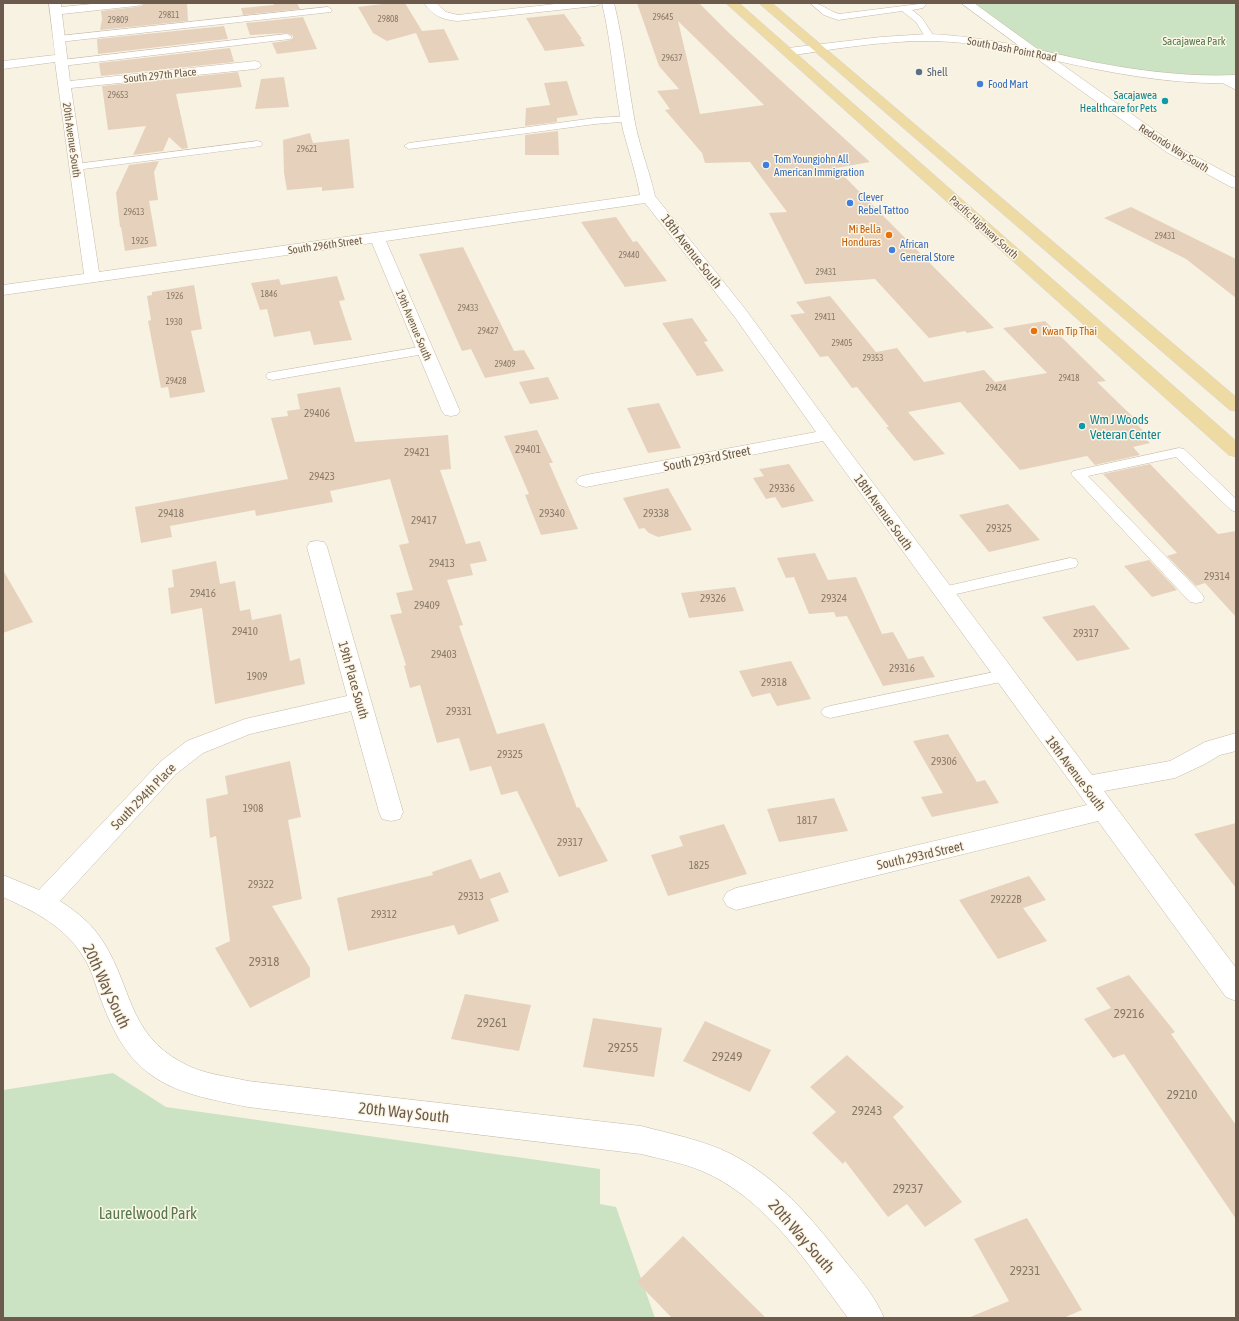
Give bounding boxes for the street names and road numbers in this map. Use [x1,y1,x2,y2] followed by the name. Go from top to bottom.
[966,34,1058,64] street label: South Dash Point Road
[123,65,197,85] street label: South 297th Place
[61,102,83,178] street label: 20th Avenue South
[1137,122,1211,174] street label: Redondo Way South
[947,193,1021,261] street label: Pacific Highway South
[658,211,725,291] street label: 18th Avenue South
[287,234,363,256] street label: South 296th Street
[394,288,434,362] street label: 19th Avenue South
[662,443,752,474] street label: South 293rd Street
[851,472,916,553] street label: 18th Avenue South
[335,639,372,721] street label: 19th Place South
[1043,733,1109,814] street label: 18th Avenue South
[108,760,179,833] street label: South 294th Place
[875,838,965,873] street label: South 293rd Street
[79,941,134,1032] street label: 20th Way South
[358,1098,450,1127] street label: 20th Way South
[765,1196,839,1277] street label: 20th Way South

